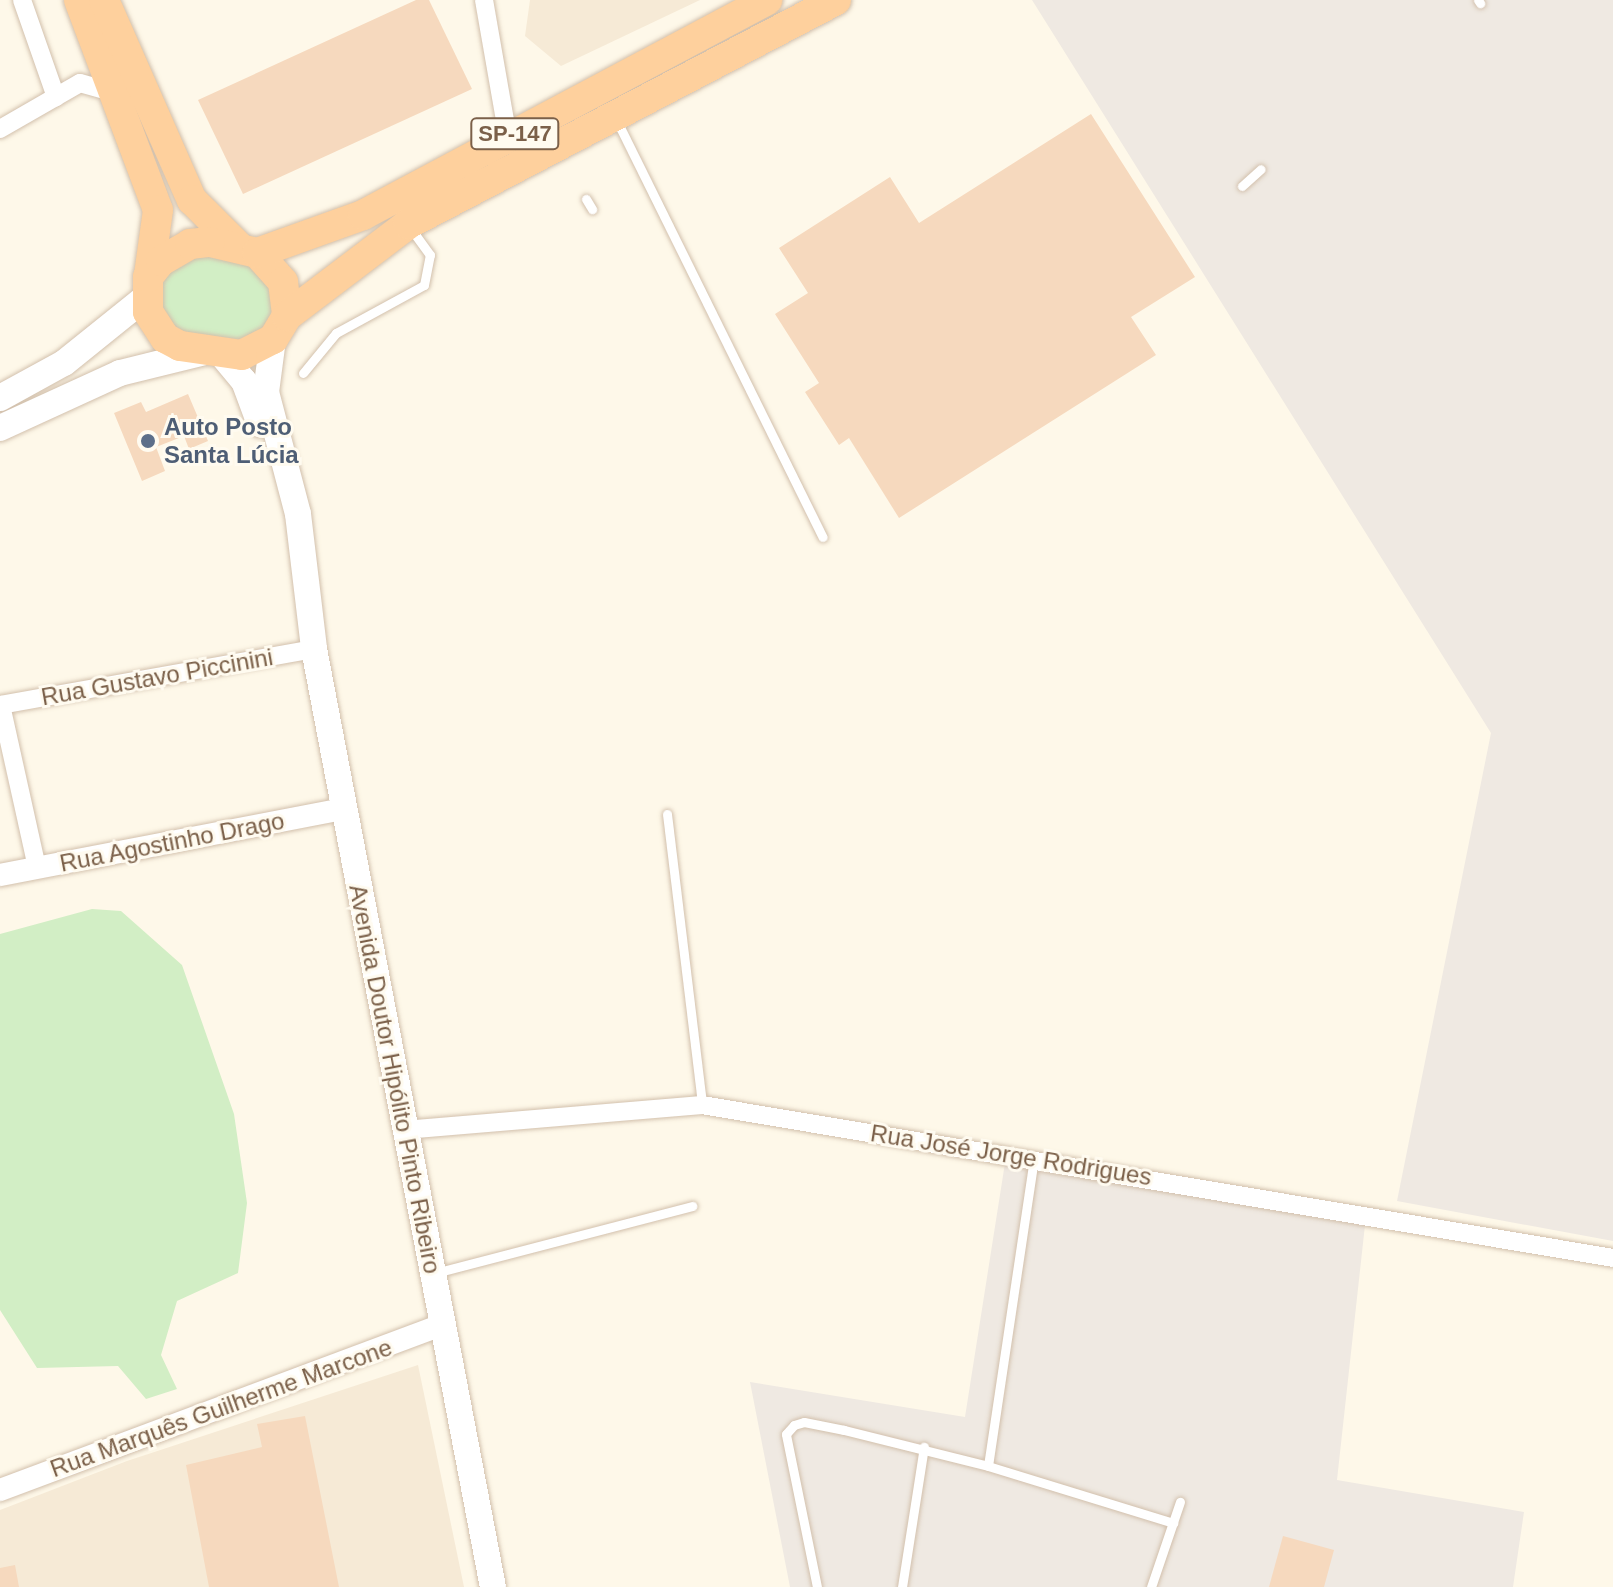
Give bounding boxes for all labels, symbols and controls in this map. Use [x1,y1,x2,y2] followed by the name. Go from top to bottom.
[469,116,561,152] road number: SP-147
[164,413,299,469] place label: Auto Posto Santa Lúcia
[139,432,157,450] marker: Auto Posto Santa Lúcia
[39,642,275,712] street label: Rua Gustavo Piccinini
[57,806,287,878] street label: Rua Agostinho Drago
[343,882,447,1276] street label: Avenida Doutor Hipólito Pinto Ribeiro
[868,1119,1154,1191] street label: Rua José Jorge Rodrigues
[46,1333,396,1483] street label: Rua Marquês Guilherme Marcone

